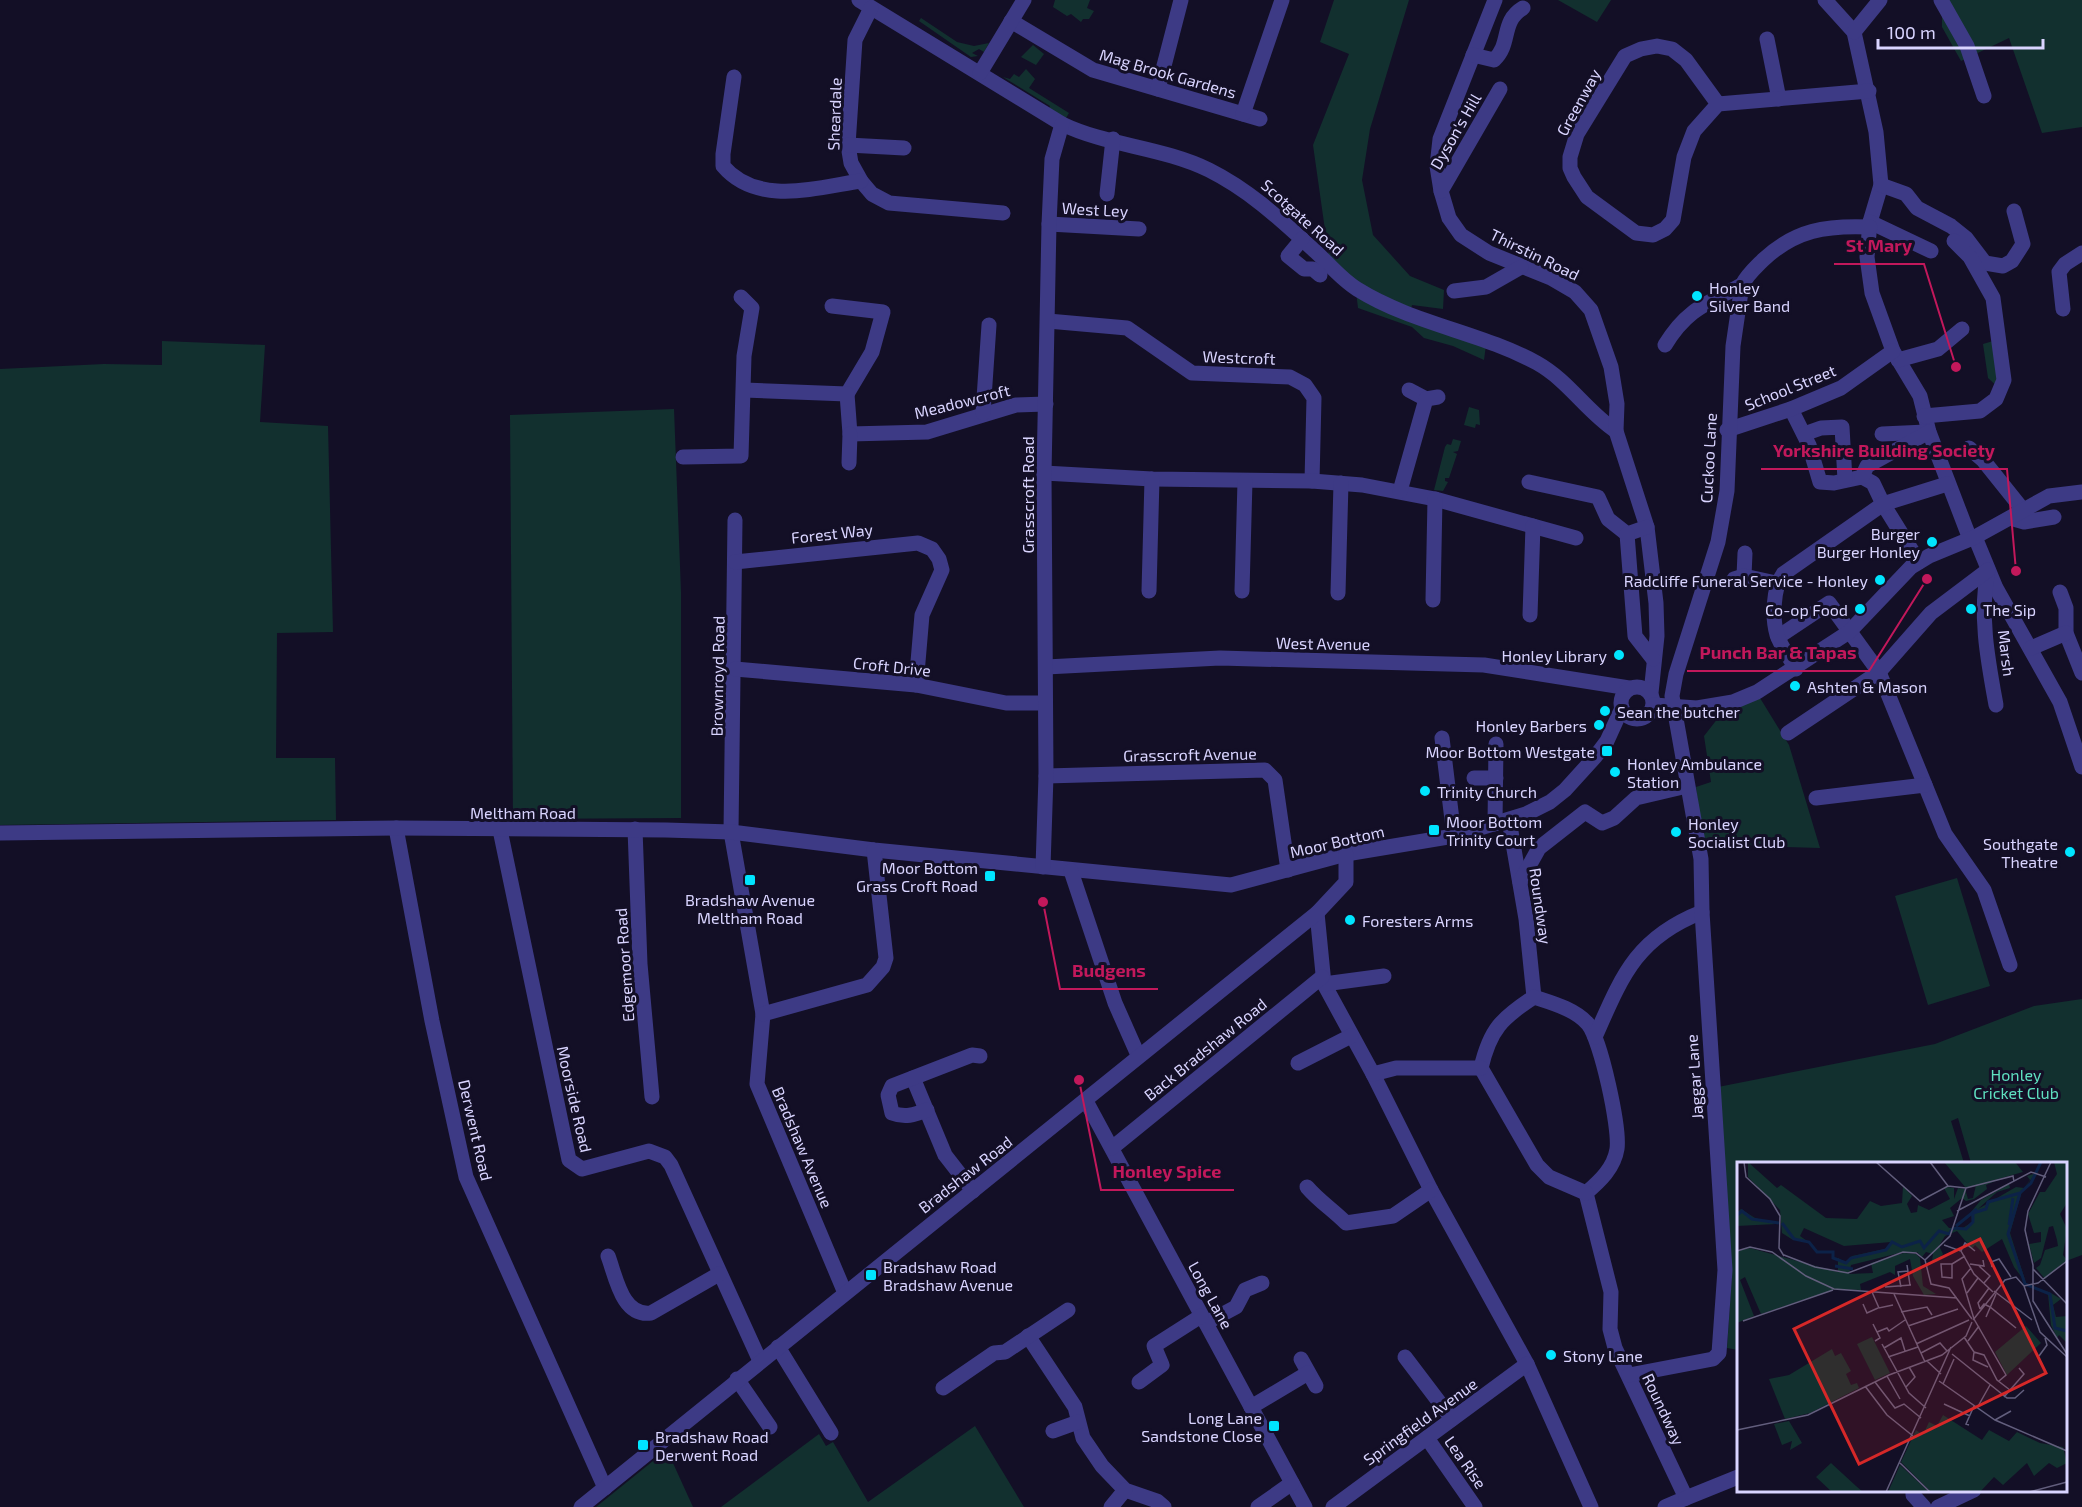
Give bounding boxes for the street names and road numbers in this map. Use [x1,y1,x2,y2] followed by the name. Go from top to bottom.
[1097,44,1239,102] street label: Mag Brook Gardens
[1552,65,1604,139] street label: Greenway
[823,77,845,151] street label: Sheardale
[1426,89,1485,172] street label: Dyson's Hill
[1258,175,1348,259] street label: Scotgate Road
[1061,198,1129,220] street label: West Ley
[1487,224,1583,284] street label: Thirstin Road
[1202,346,1276,368] street label: Westcroft
[1742,360,1838,414] street label: School Street
[912,380,1012,422] street label: Meadowcroft
[1696,412,1720,504] street label: Cuckoo Lane
[1018,436,1037,554] street label: Grasscroft Road
[790,519,874,547] street label: Forest Way
[706,615,728,737] street label: Brownroyd Road
[1995,629,2019,677] street label: Marsh
[1276,633,1370,653] street label: West Avenue
[852,652,932,680] street label: Croft Drive
[1123,743,1257,765] street label: Grasscroft Avenue
[470,803,576,822] street label: Meltham Road
[1288,821,1386,861] street label: Moor Bottom
[1526,867,1556,946] street label: Roundway
[611,907,637,1023] street label: Edgemoor Road
[1140,994,1270,1104] street label: Back Bradshaw Road
[1682,1034,1706,1120] street label: Jaggar Lane
[553,1044,597,1154] street label: Moorside Road
[455,1078,497,1182] street label: Derwent Road
[769,1083,837,1211] street label: Bradshaw Avenue
[914,1131,1016,1217] street label: Bradshaw Road
[1185,1258,1237,1332] street label: Long Lane
[1639,1370,1689,1448] street label: Roundway
[1359,1373,1481,1469] street label: Springfield Avenue
[1441,1432,1491,1492] street label: Lea Rise

